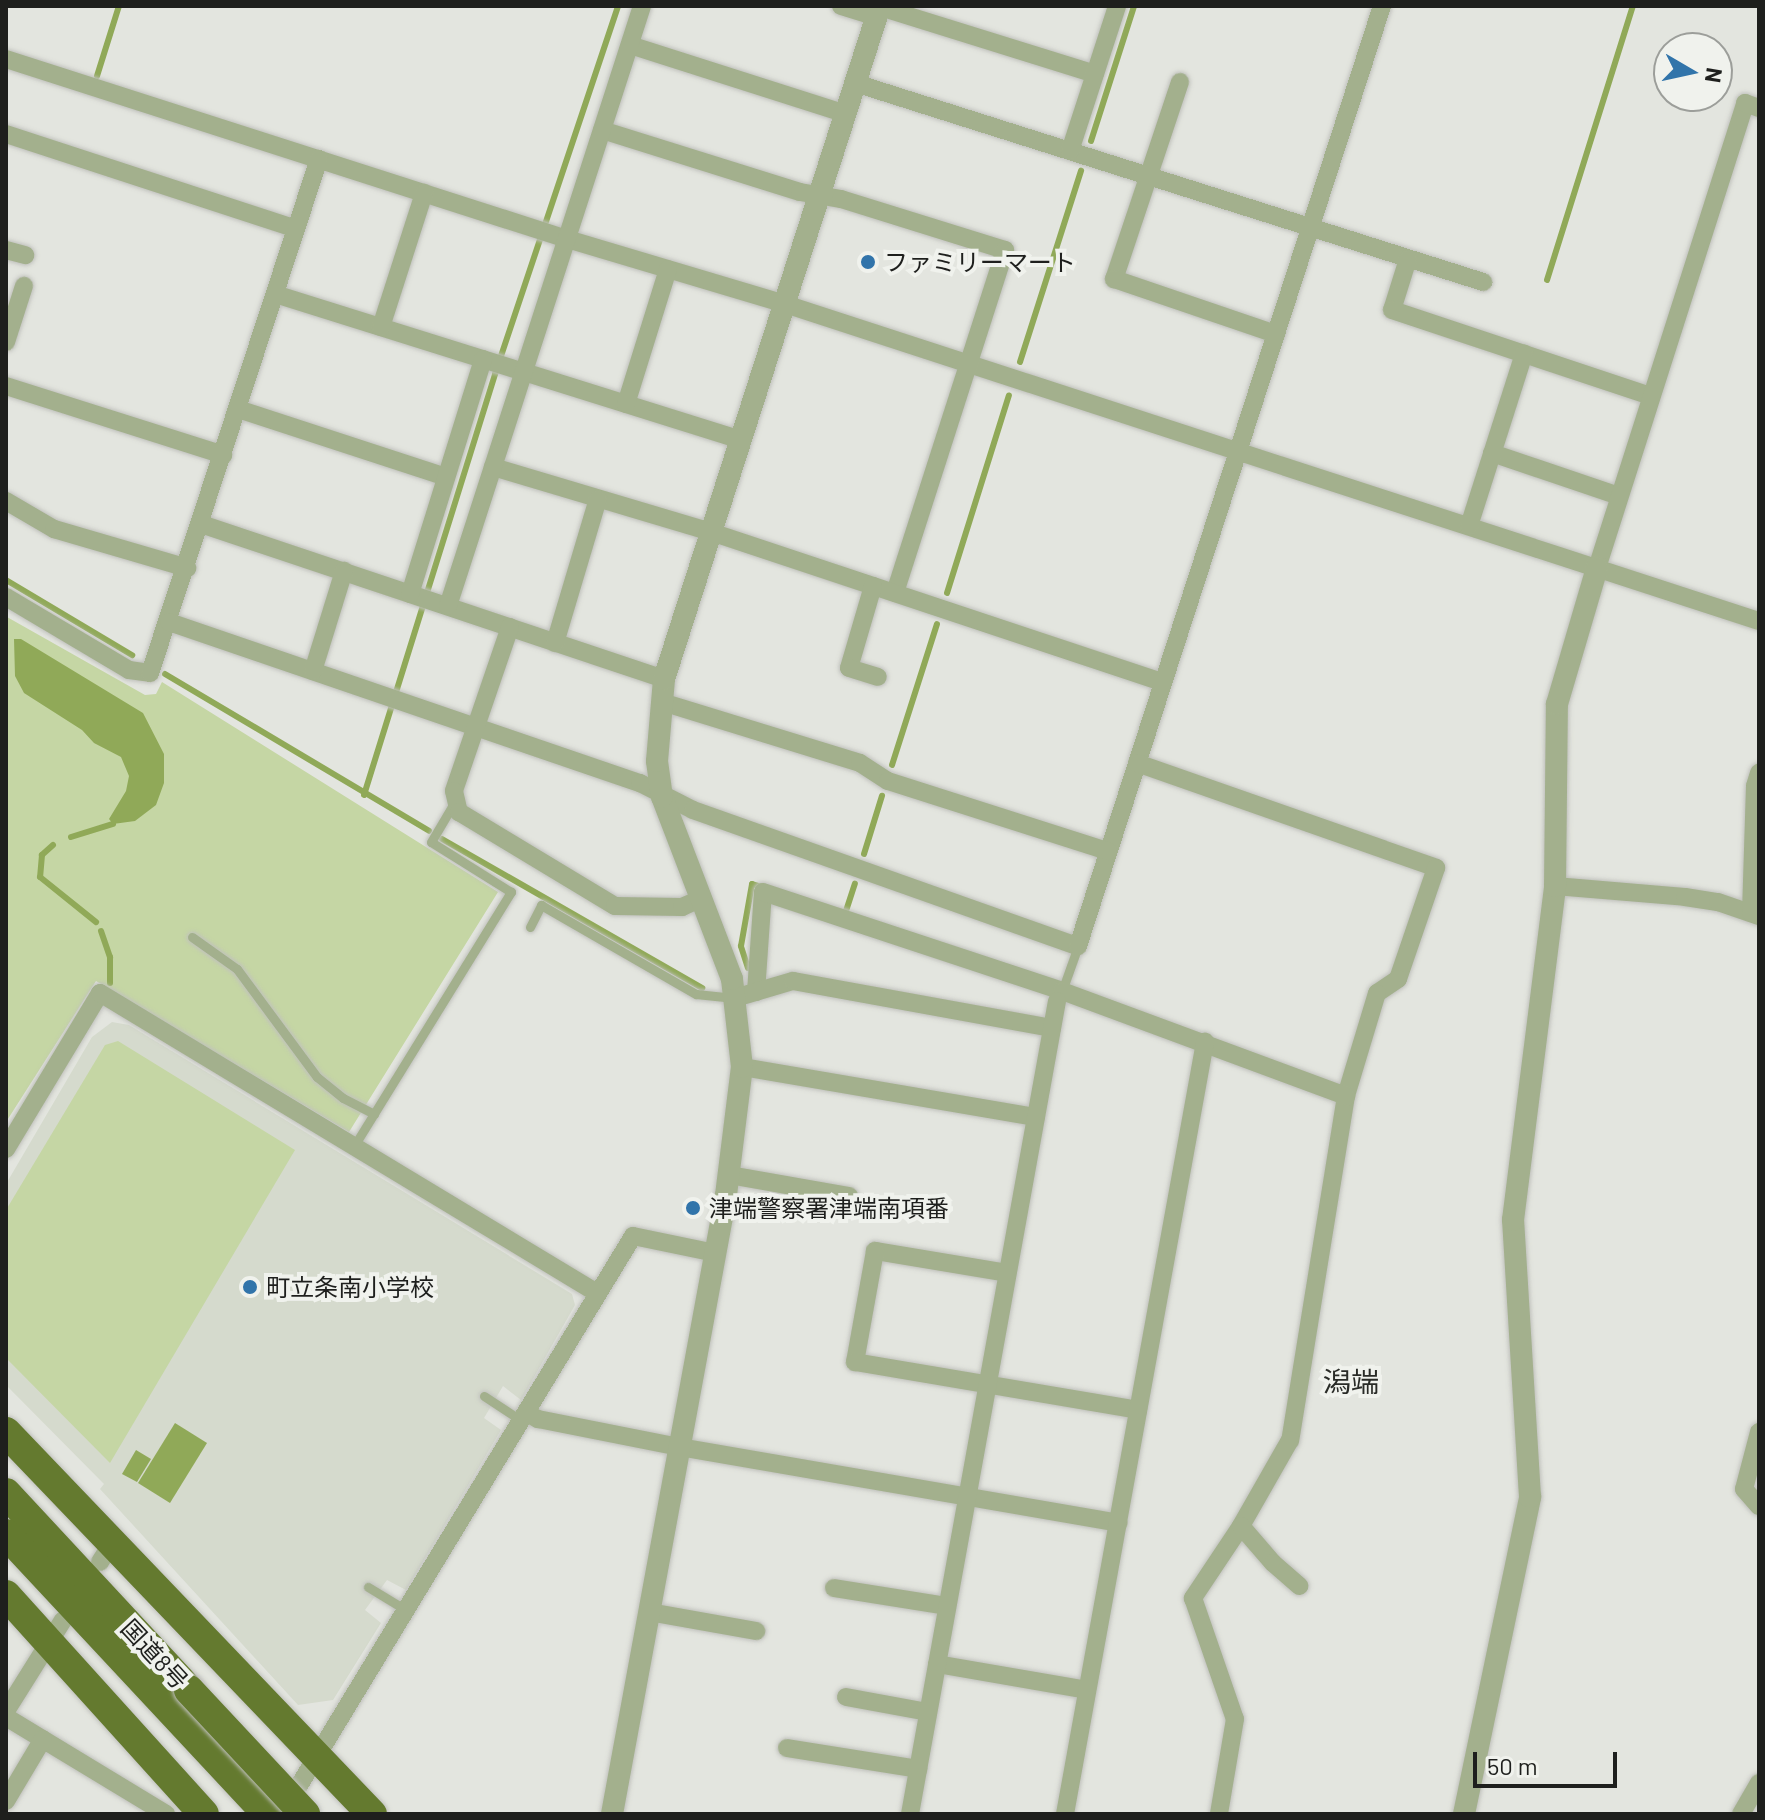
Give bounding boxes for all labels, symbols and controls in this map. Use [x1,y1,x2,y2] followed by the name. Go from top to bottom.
[1653,32,1733,112] north arrow
[1701,66,1729,85] text: N
[884,248,1076,276] place label: ファミリーマート
[859,253,877,271] marker: ファミリーマート
[709,1194,949,1222] place label: 津端警察署津端南項番
[684,1199,702,1217] marker: 津端警察署津端南項番
[266,1273,434,1301] place label: 町立条南小学校
[241,1278,259,1296] marker: 町立条南小学校
[1323,1364,1379,1398] district label: 潟端
[116,1613,194,1695] street label: 国道8号
[1477,1736,1621,1786] scale bar
[1487,1751,1538,1780] text: 50 m

